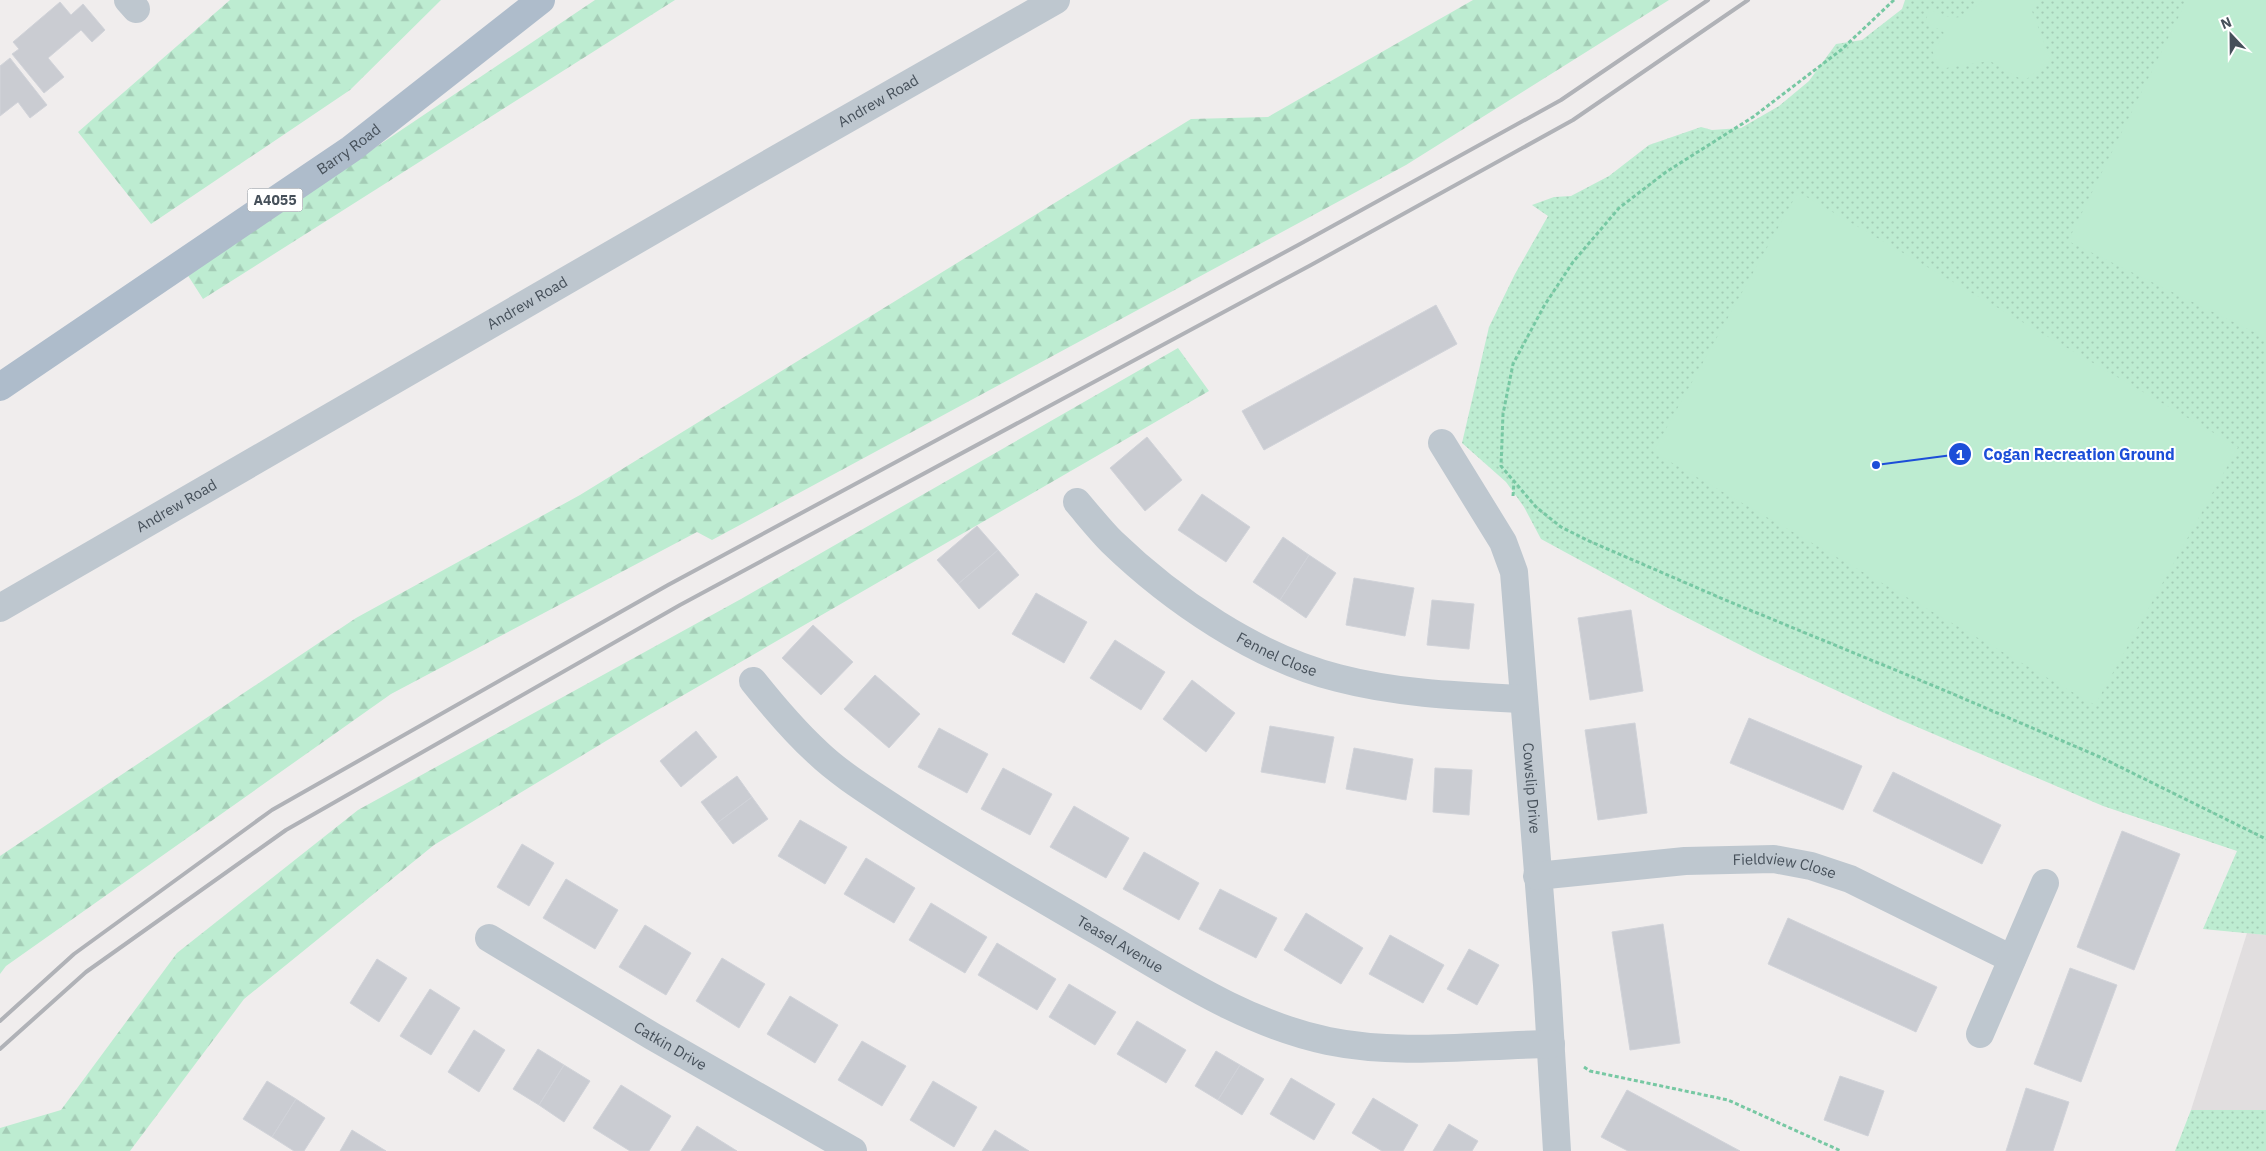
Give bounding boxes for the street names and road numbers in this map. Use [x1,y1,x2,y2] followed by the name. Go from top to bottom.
[834,70,922,131] street label: Andrew Road
[313,119,384,179] street label: Barry Road
[248,188,302,212] road number: A4055
[483,272,571,333] street label: Andrew Road
[133,475,220,536] street label: Andrew Road
[1233,628,1320,680] street label: Fennel Close
[1519,742,1545,834] street label: Cowslip Drive
[1733,849,1839,883] street label: Fieldview Close
[1074,911,1167,977] street label: Teasel Avenue
[630,1017,710,1074] street label: Catkin Drive

